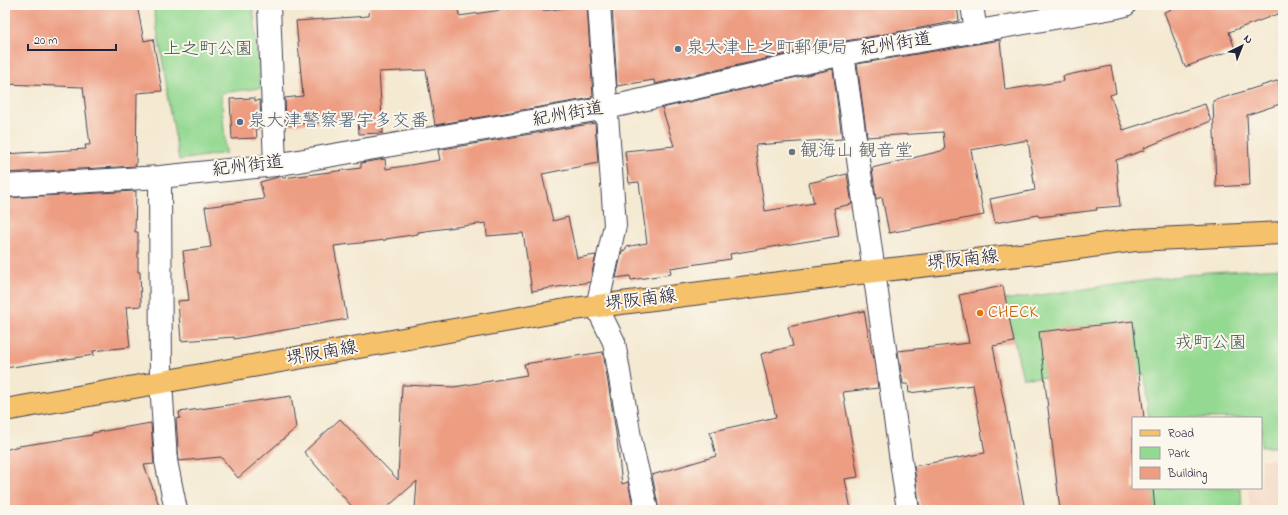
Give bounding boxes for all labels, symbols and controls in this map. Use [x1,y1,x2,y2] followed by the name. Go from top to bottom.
[28,26,116,52] scale bar
[1222,26,1262,66] north arrow
[858,27,934,63] street label: 紀州街道
[1240,31,1256,48] text: N
[34,32,57,50] text: 20 m
[686,36,848,62] place label: 泉大津上之町郵便局
[163,37,253,63] park label: 上之町公園
[673,44,683,54] marker: 泉大津上之町郵便局
[530,96,606,134] street label: 紀州街道
[248,109,428,135] place label: 泉大津警察署宇多交番
[235,117,245,127] marker: 泉大津警察署宇多交番
[800,139,913,165] place label: 観海山 観音堂
[787,147,797,157] marker: 観海山 観音堂
[211,150,285,184] street label: 紀州街道
[926,244,1000,278] street label: 堺阪南線
[604,284,678,318] street label: 堺阪南線
[988,300,1038,326] place label: CHECK
[975,308,985,318] marker: CHECK
[1175,331,1247,357] park label: 戎町公園
[284,335,360,373] street label: 堺阪南線
[1132,417,1262,489] legend
[1168,425,1194,443] text: Road
[1168,445,1190,463] text: Park
[1167,465,1207,484] text: Building

